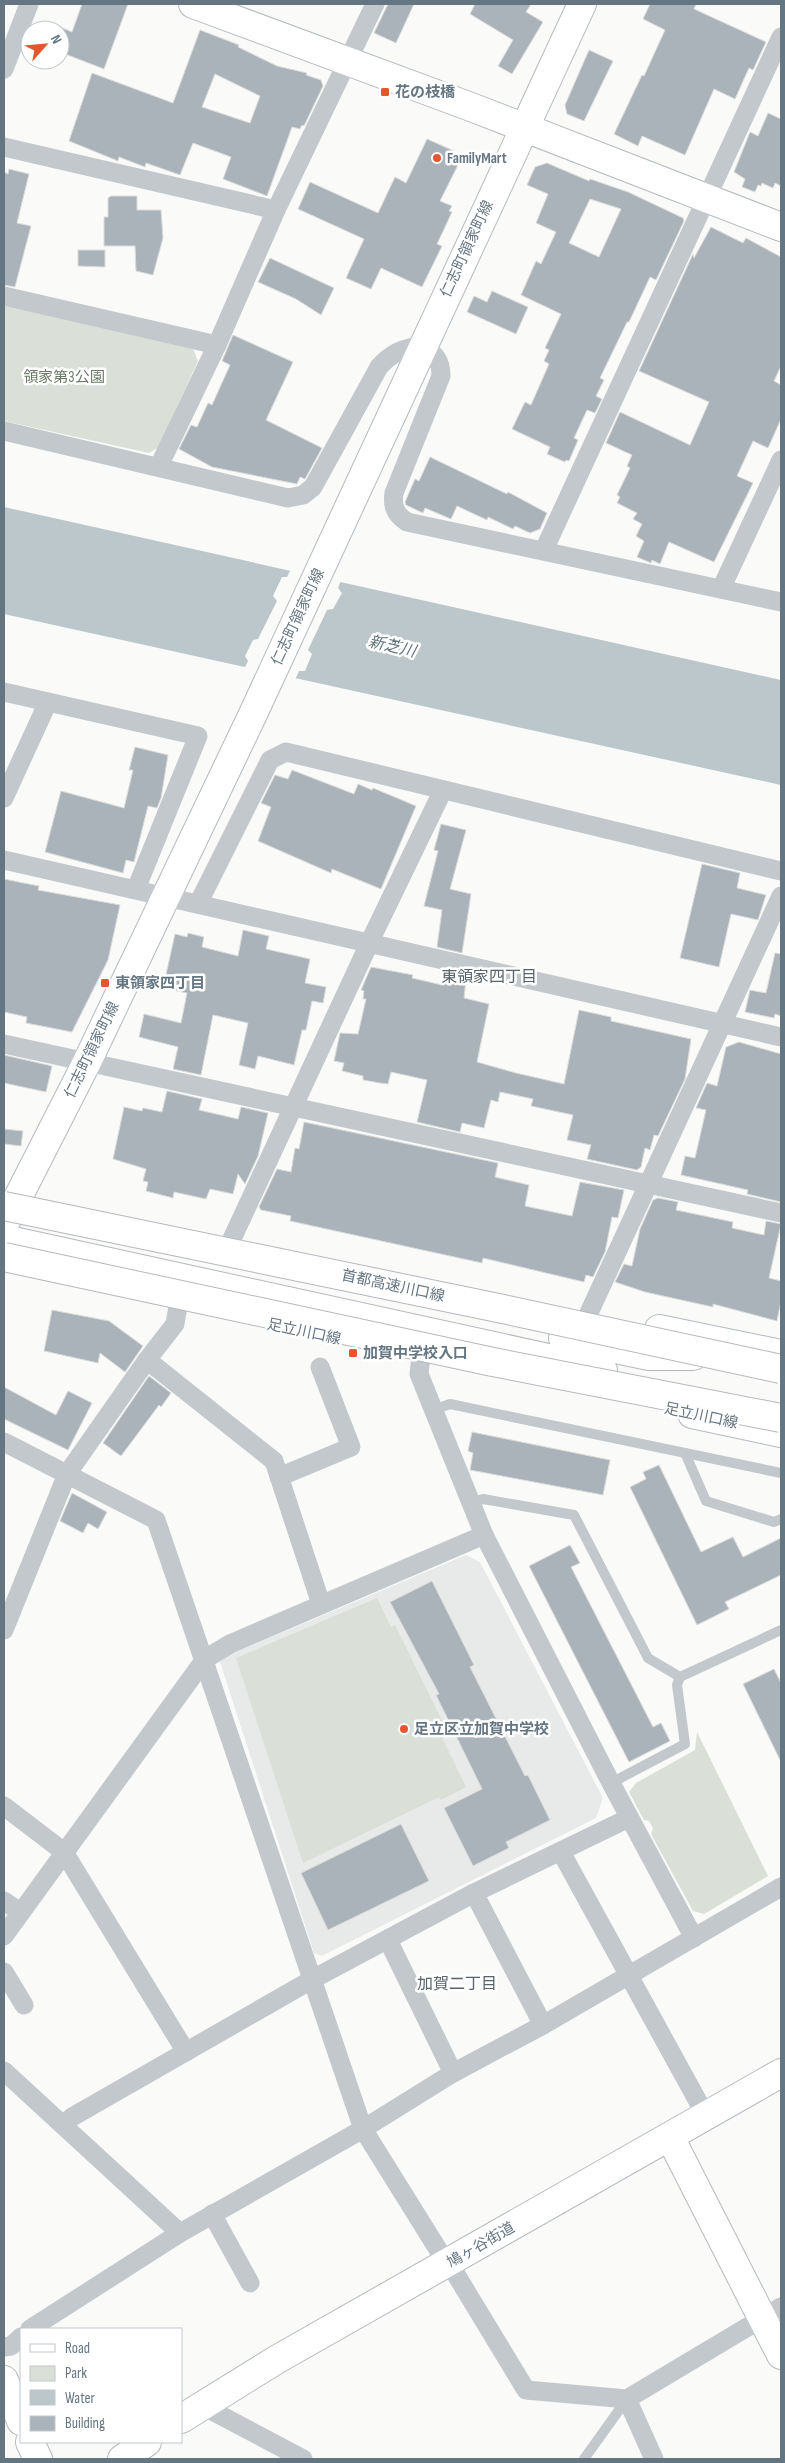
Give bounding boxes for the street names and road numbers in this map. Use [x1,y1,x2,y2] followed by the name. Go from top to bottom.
[436,197,498,301] street label: 仁志町領家町線
[267,565,329,669] street label: 仁志町領家町線
[60,999,124,1101] street label: 仁志町領家町線
[340,1266,446,1306] street label: 首都高速川口線
[265,1315,343,1349] street label: 足立川口線
[662,1399,740,1433] street label: 足立川口線
[444,2218,518,2272] street label: 鳩ヶ谷街道

